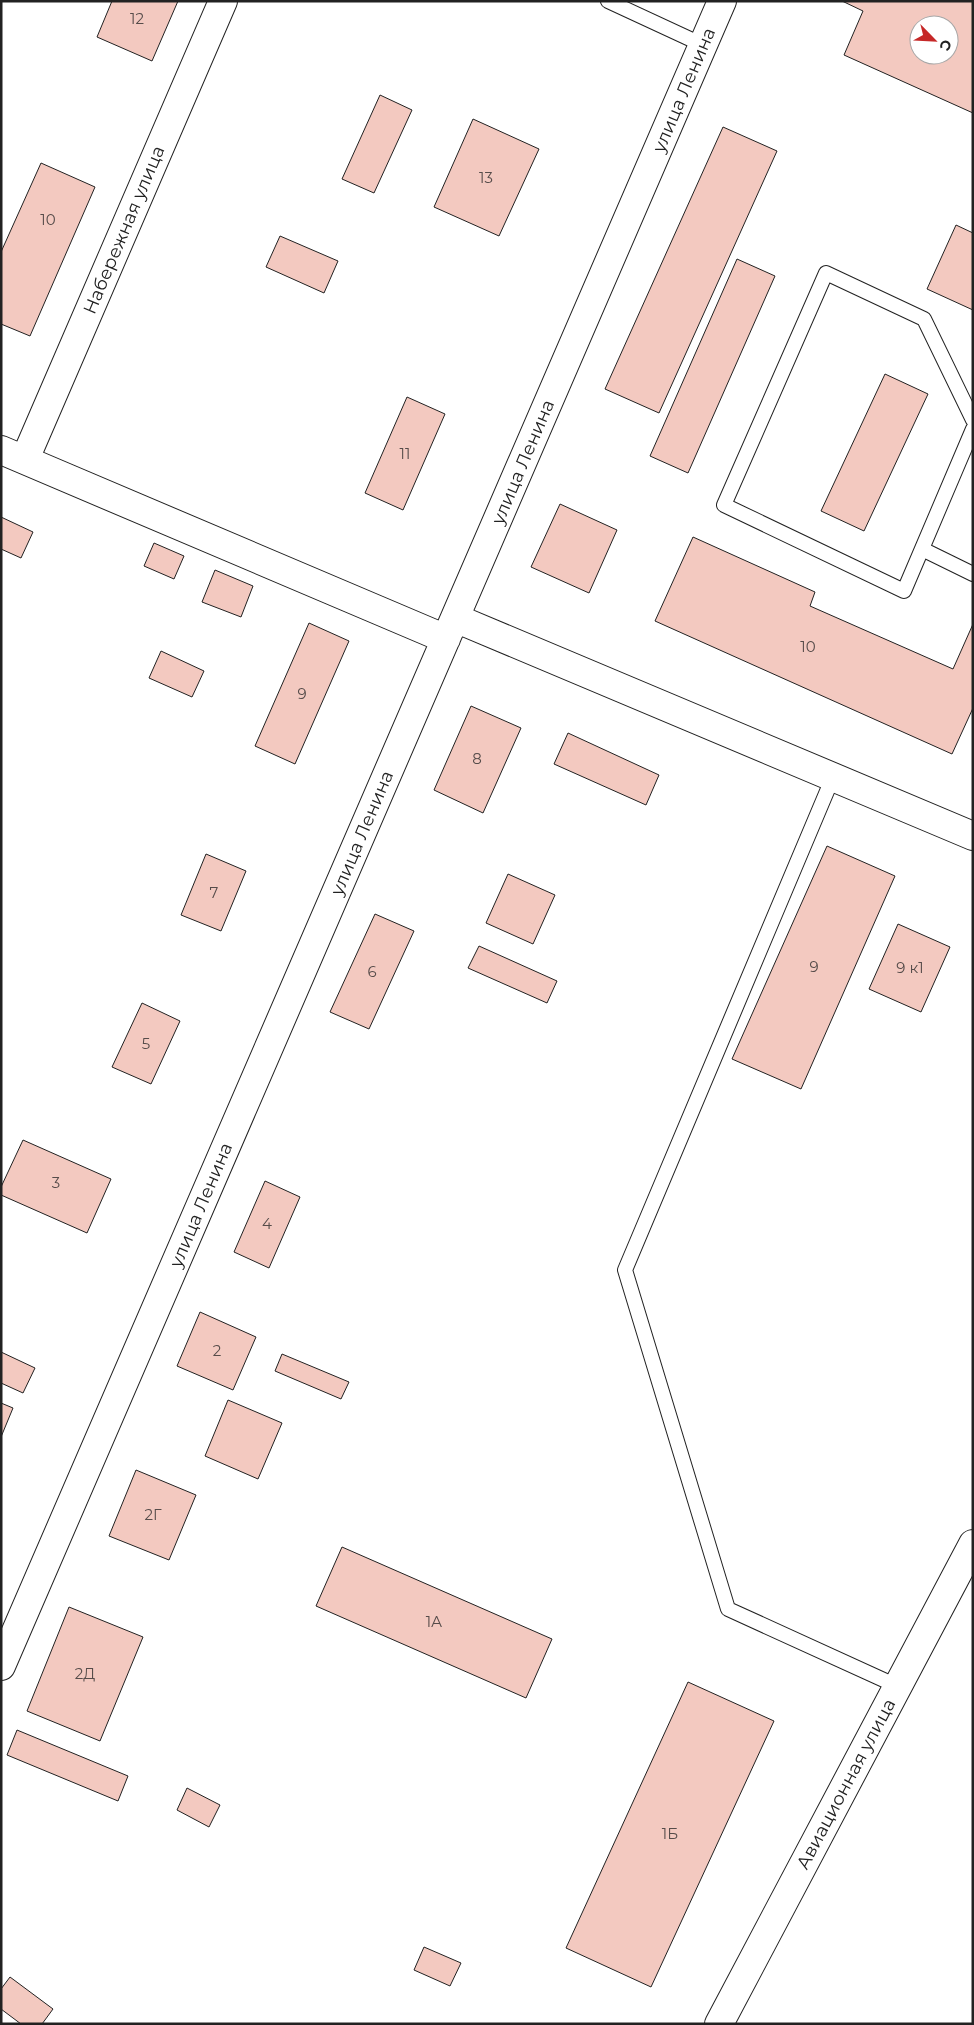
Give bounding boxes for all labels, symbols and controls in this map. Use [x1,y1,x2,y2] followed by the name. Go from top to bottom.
[130,9,144,28] house number: 12
[909,15,959,65] north arrow
[647,24,720,157] street label: улица Ленина
[936,37,956,54] text: С
[79,142,169,318] street label: Набережная улица
[479,168,493,187] house number: 13
[40,210,56,229] house number: 10
[486,396,559,529] street label: улица Ленина
[400,444,410,463] house number: 11
[800,637,816,656] house number: 10
[297,684,307,703] house number: 9
[472,749,482,768] house number: 8
[325,767,398,900] street label: улица Ленина
[210,883,219,902] house number: 7
[809,957,819,976] house number: 9
[896,958,924,977] house number: 9 к1
[367,962,377,981] house number: 6
[142,1034,150,1053] house number: 5
[164,1139,237,1272] street label: улица Ленина
[52,1173,60,1192] house number: 3
[262,1214,272,1233] house number: 4
[213,1341,221,1360] house number: 2
[144,1505,162,1524] house number: 2Г
[426,1612,442,1631] house number: 1А
[75,1664,95,1683] house number: 2Д
[792,1695,900,1873] street label: Авиационная улица
[662,1824,678,1843] house number: 1Б

